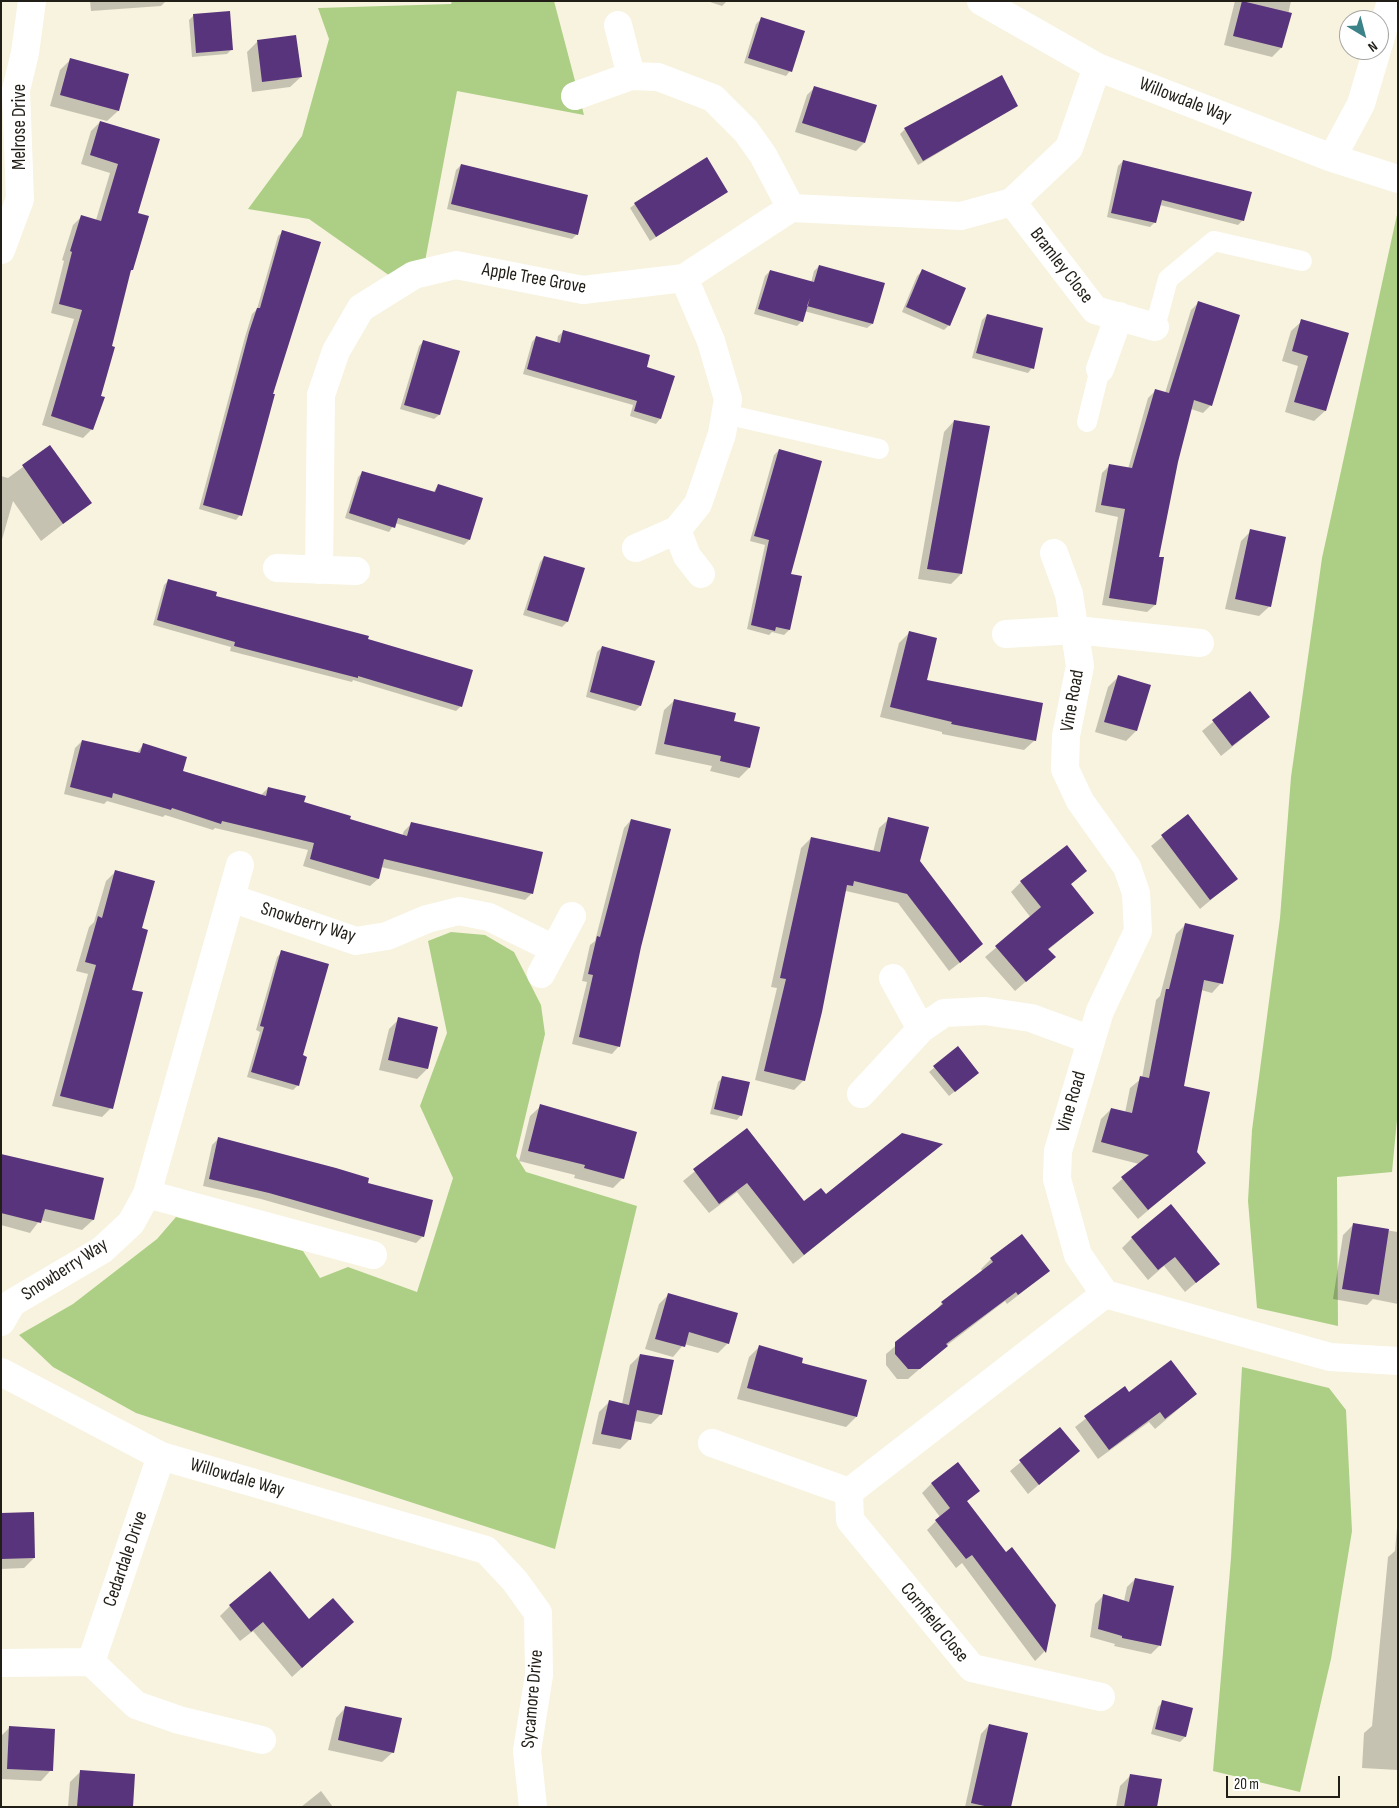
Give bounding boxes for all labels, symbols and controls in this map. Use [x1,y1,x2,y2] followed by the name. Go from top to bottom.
[1339,10,1389,60] north arrow
[1365,38,1381,56] text: N
[1136,73,1234,129] street label: Willowdale Way
[9,84,31,170] street label: Melrose Drive
[1024,224,1098,308] street label: Bramley Close
[480,259,588,299] street label: Apple Tree Grove
[1056,668,1090,734] street label: Vine Road
[258,898,358,948] street label: Snowberry Way
[1052,1069,1092,1135] street label: Vine Road
[18,1234,112,1306] street label: Snowberry Way
[187,1454,287,1502] street label: Willowdale Way
[99,1508,153,1610] street label: Cedardale Drive
[895,1579,973,1667] street label: Cornfield Close
[517,1649,549,1749] street label: Sycamore Drive
[1229,1766,1343,1798] scale bar
[1234,1775,1259,1794] text: 20 m

